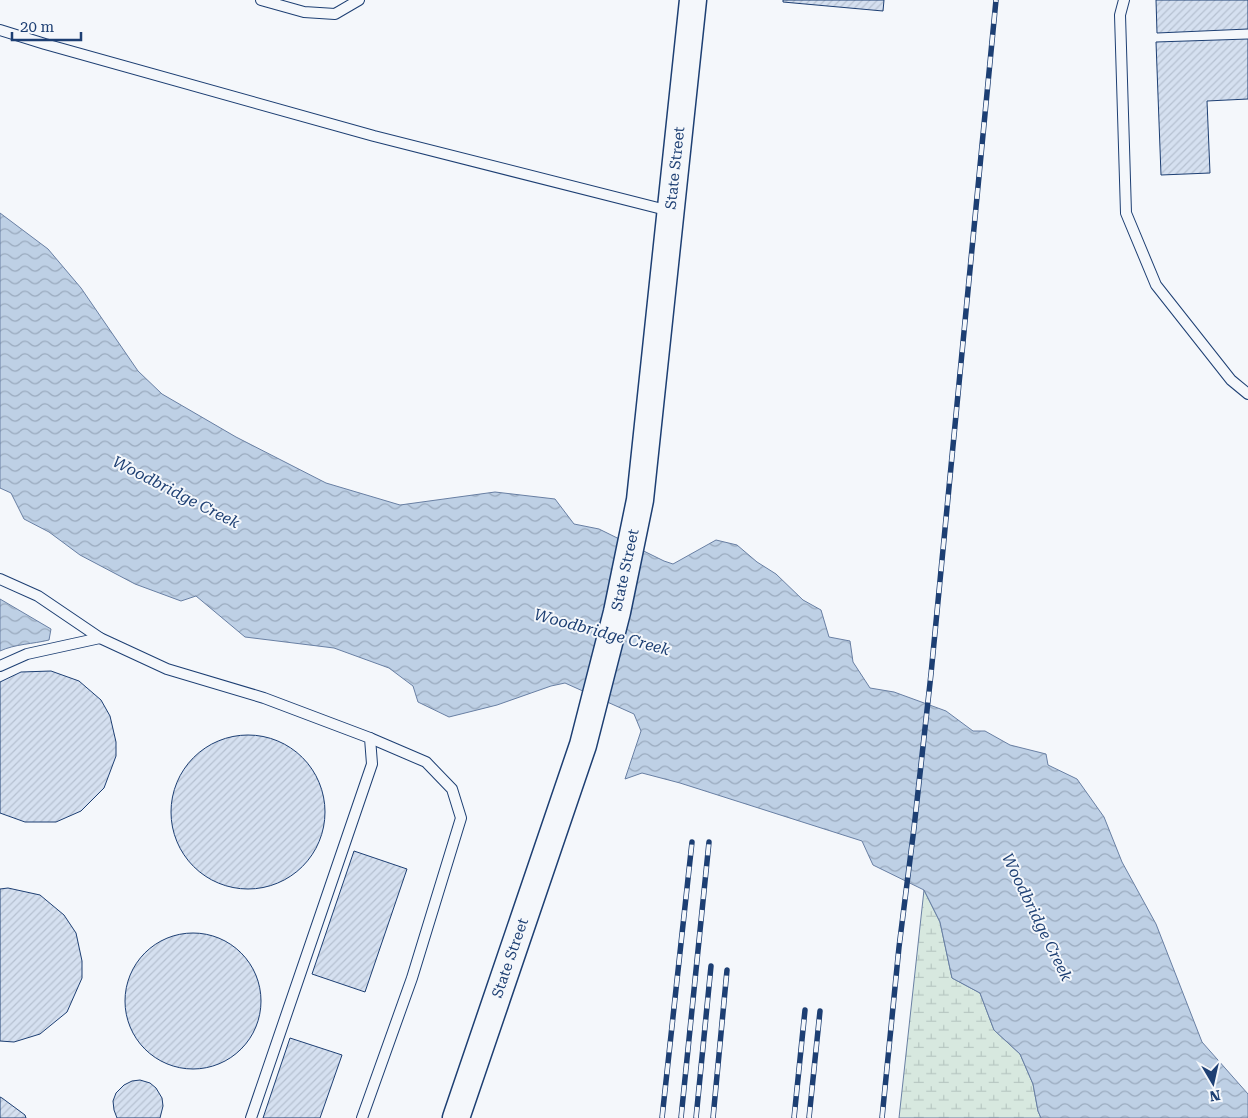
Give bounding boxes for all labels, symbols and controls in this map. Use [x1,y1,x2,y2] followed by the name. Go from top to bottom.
[12,10,81,42] scale bar
[20,18,55,36] text: 20 m
[662,125,688,210] street label: State Street
[109,452,243,532] water label: Woodbridge Creek
[608,527,643,613] street label: State Street
[532,605,672,659] water label: Woodbridge Creek
[998,850,1076,984] water label: Woodbridge Creek
[488,915,532,1000] street label: State Street
[1188,1058,1238,1108] north arrow
[1208,1087,1222,1105] text: N

